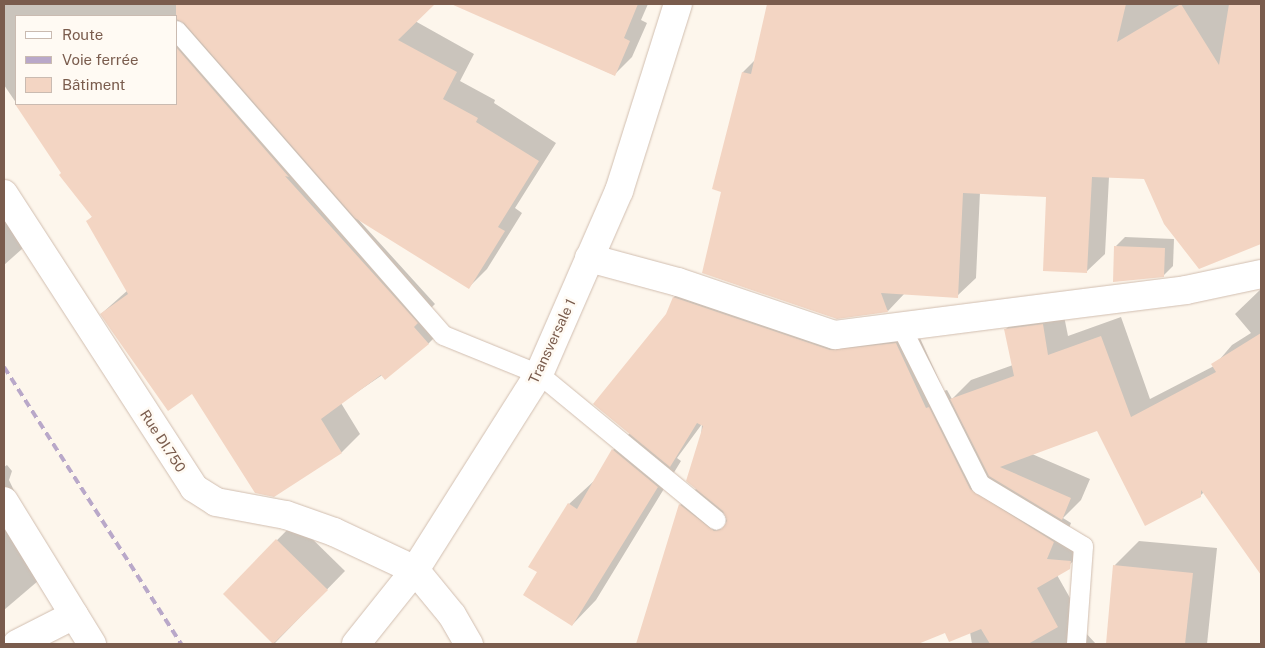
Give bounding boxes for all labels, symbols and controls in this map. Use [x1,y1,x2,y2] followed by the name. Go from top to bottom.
[15,15,178,105] legend
[62,26,103,43] text: Route
[62,51,139,68] text: Voie ferrée
[62,76,125,93] text: Bâtiment
[525,296,579,386] street label: Transversale 1
[137,407,189,475] street label: Rue DI.750

